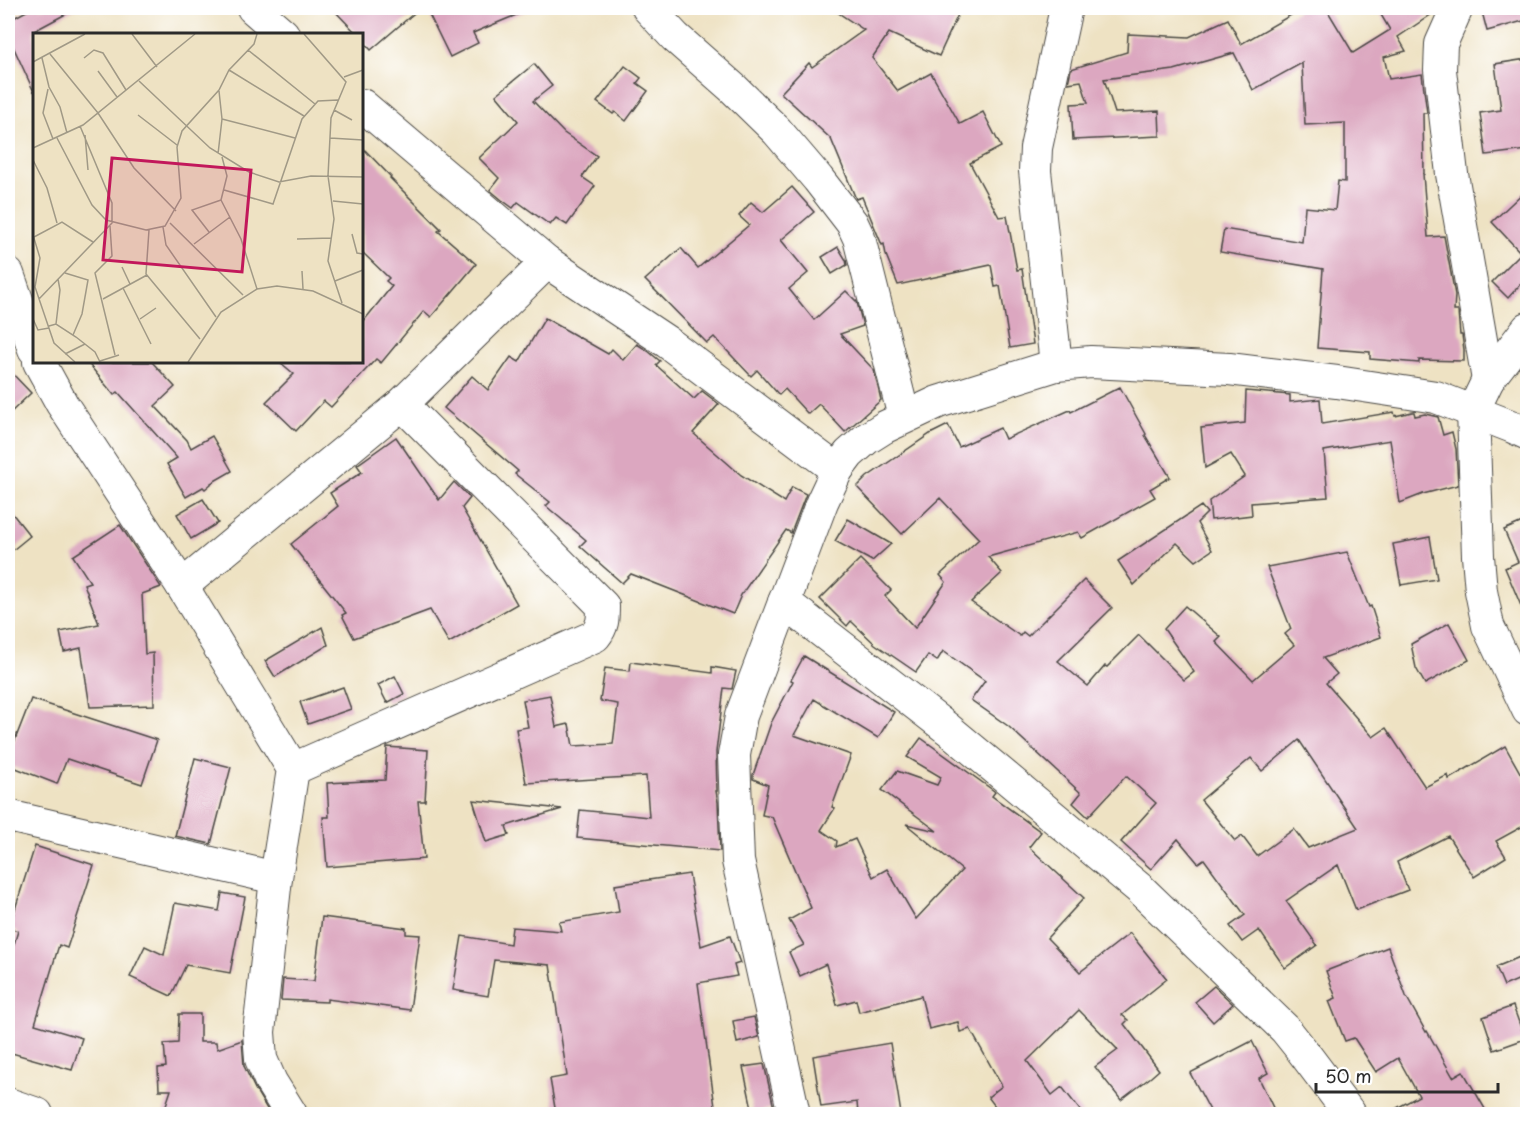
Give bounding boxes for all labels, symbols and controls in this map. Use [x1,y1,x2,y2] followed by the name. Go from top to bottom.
[33,33,363,363] inset map
[1316,1056,1498,1094] scale bar
[1325,1062,1372,1089] text: 50 m

